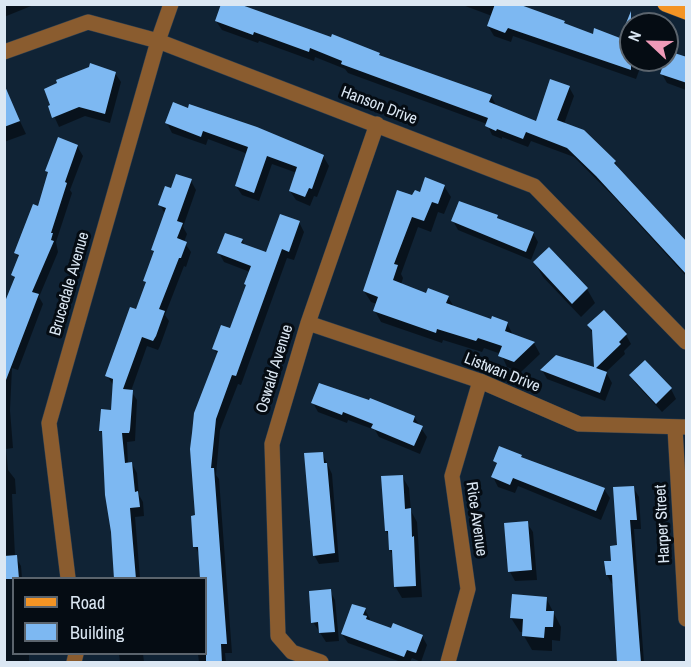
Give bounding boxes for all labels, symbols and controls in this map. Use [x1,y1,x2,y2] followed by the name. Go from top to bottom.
[619,12,679,72] north arrow
[622,27,646,45] text: N
[338,83,420,129] street label: Hanson Drive
[46,230,94,338] street label: Brucedale Avenue
[252,322,298,416] street label: Oswald Avenue
[461,349,543,397] street label: Listwan Drive
[461,481,491,557] street label: Rice Avenue
[651,484,675,564] street label: Harper Street
[12,577,207,655] legend
[70,590,105,615] text: Road
[70,620,124,645] text: Building

